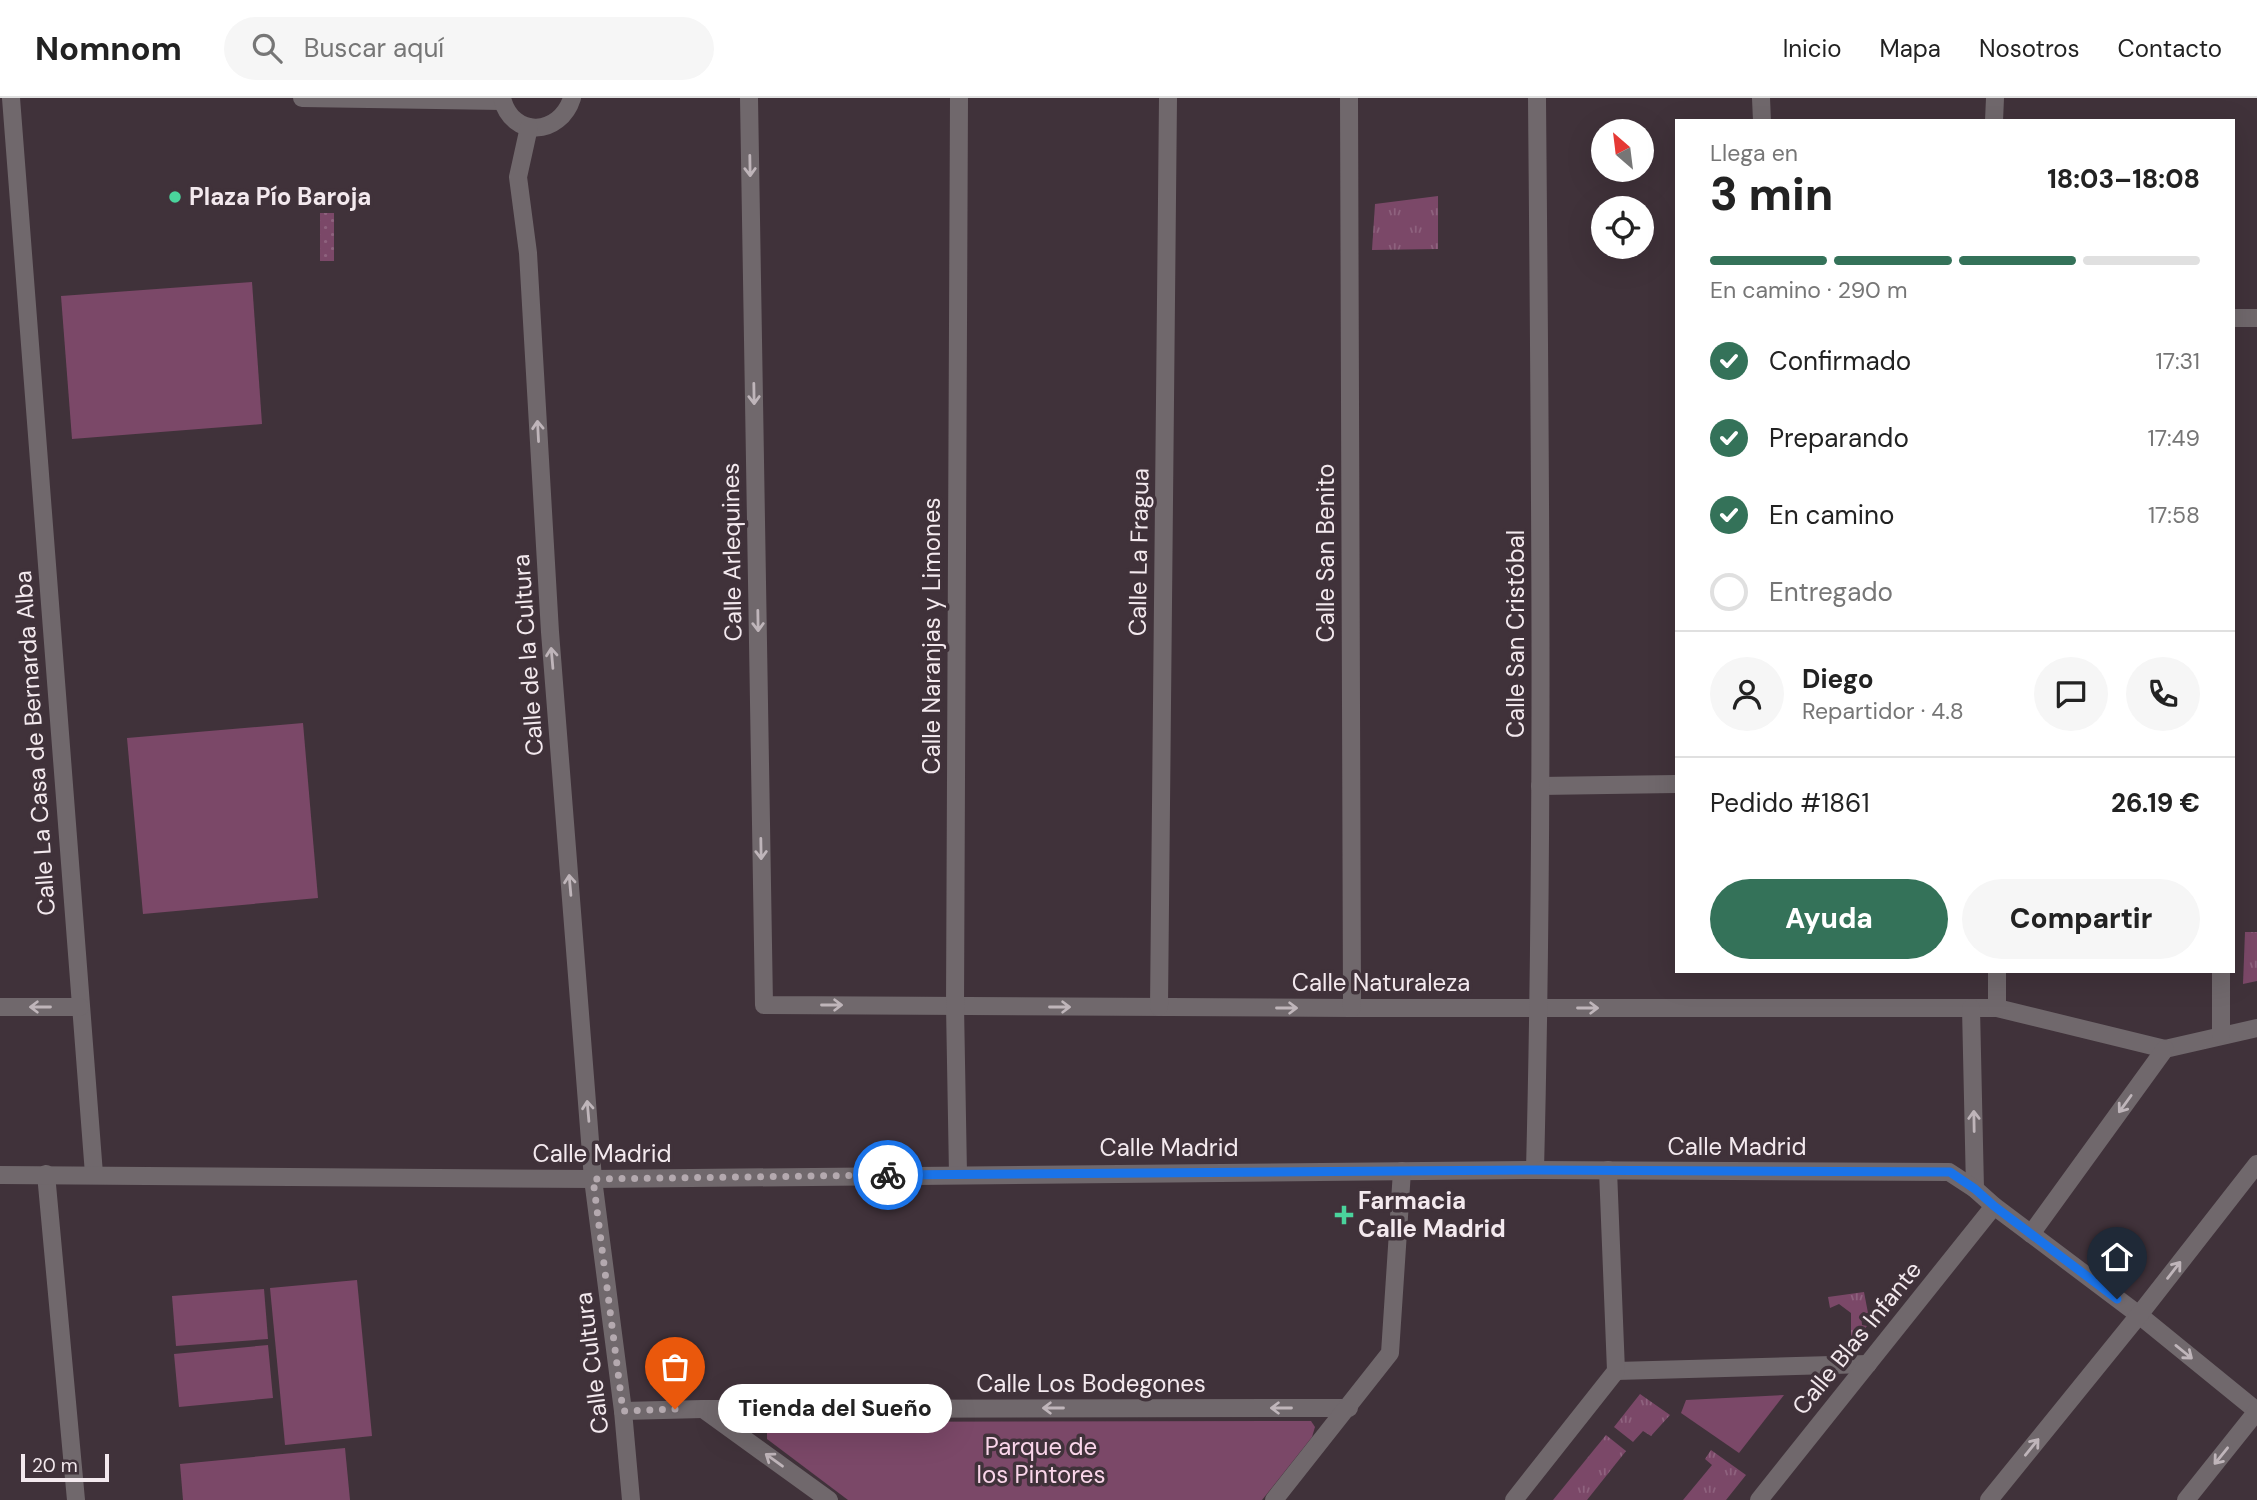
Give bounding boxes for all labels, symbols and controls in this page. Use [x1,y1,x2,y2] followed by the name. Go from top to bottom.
[224,17,714,80] search box
[35,27,182,70] text: Nomnom
[248,29,286,67] icon: search
[304,31,444,65] text: Buscar aquí
[1783,33,1842,64] text: Inicio
[1880,33,1941,64] text: Mapa
[1979,33,2080,64] text: Nosotros
[2118,33,2222,64] text: Contacto
[1591,119,1654,182] north arrow
[1591,119,1654,259] map controls
[1710,138,1798,168] text: Llega en
[743,154,757,177] one-way arrow
[2047,162,2200,196] text: 18:03–18:08
[1710,164,1833,224] text: 3 min
[189,181,371,212] place label: Plaza Pío Baroja
[167,189,183,205] marker: Plaza Pío Baroja
[1591,196,1654,259] button: locate
[1710,275,1907,305] text: En camino · 290 m
[1710,342,1748,380] icon: check
[1769,344,1911,378] text: Confirmado
[2156,346,2200,376] text: 17:31
[747,382,760,405] one-way arrow
[1710,419,1748,457] icon: check
[531,420,544,442] one-way arrow
[1769,421,1909,455] text: Preparando
[2147,423,2200,453] text: 17:49
[714,462,749,642] street label: Calle Arlequines
[1310,463,1341,643] street label: Calle San Benito
[1122,468,1155,636] street label: Calle La Fragua
[1710,496,1748,534] icon: check
[916,498,947,774] street label: Calle Naranjas y Limones
[1769,498,1894,532] text: En camino
[2148,500,2200,530] text: 17:58
[1500,530,1531,738] street label: Calle San Cristóbal
[505,553,550,757] street label: Calle de la Cultura
[7,569,62,917] street label: Calle La Casa de Bernarda Alba
[1769,575,1893,609] text: Entregado
[751,609,764,632] one-way arrow
[545,647,558,670] one-way arrow
[1710,657,1784,731] button: person
[2034,657,2108,731] button: chat
[2126,657,2200,731] button: phone
[1802,662,1874,696] text: Diego
[1802,696,1964,726] text: Repartidor · 4.8
[1710,786,1870,820] text: Pedido #1861
[2111,786,2200,820] text: 26.19 €
[755,837,768,860] one-way arrow
[563,874,576,896] one-way arrow
[1710,879,1948,959] button: Ayuda
[1962,879,2200,959] button: Compartir
[1292,967,1470,998] street label: Calle Naturaleza
[821,998,844,1012] one-way arrow
[29,1000,52,1014] one-way arrow
[1048,1000,1071,1014] one-way arrow
[1276,1001,1299,1015] one-way arrow
[1577,1001,1600,1015] one-way arrow
[2118,1094,2132,1113] one-way arrow
[581,1101,594,1123] one-way arrow
[1967,1109,1980,1132] one-way arrow
[1668,1131,1806,1162] street label: Calle Madrid
[1100,1132,1238,1163] street label: Calle Madrid
[533,1138,671,1169] street label: Calle Madrid
[853,1140,923,1210] courier
[869,1156,907,1194] icon: bike
[1358,1185,1506,1244] place label: Farmacia Calle Madrid
[1336,1207,1352,1223] marker: Farmacia Calle Madrid
[2087,1227,2147,1299] pin
[2098,1238,2136,1276] icon: home
[1785,1255,1928,1421] street label: Calle Blas Infante
[2167,1261,2182,1279] one-way arrow
[567,1290,616,1436] street label: Calle Cultura
[645,1337,705,1409] pin
[2175,1344,2193,1359] one-way arrow
[656,1348,694,1386] icon: bag
[976,1368,1206,1399] street label: Calle Los Bodegones
[717,1384,952,1434] callout: Tienda del Sueño
[738,1393,932,1423] text: Tienda del Sueño
[1042,1401,1065,1415] one-way arrow
[1269,1401,1292,1415] one-way arrow
[977,1431,1105,1490] park label: Parque de los Pintores
[2024,1438,2039,1457] one-way arrow
[2214,1446,2229,1464] one-way arrow
[21,1451,108,1483] scale bar
[32,1453,78,1478] text: 20 m
[765,1453,784,1467] one-way arrow

